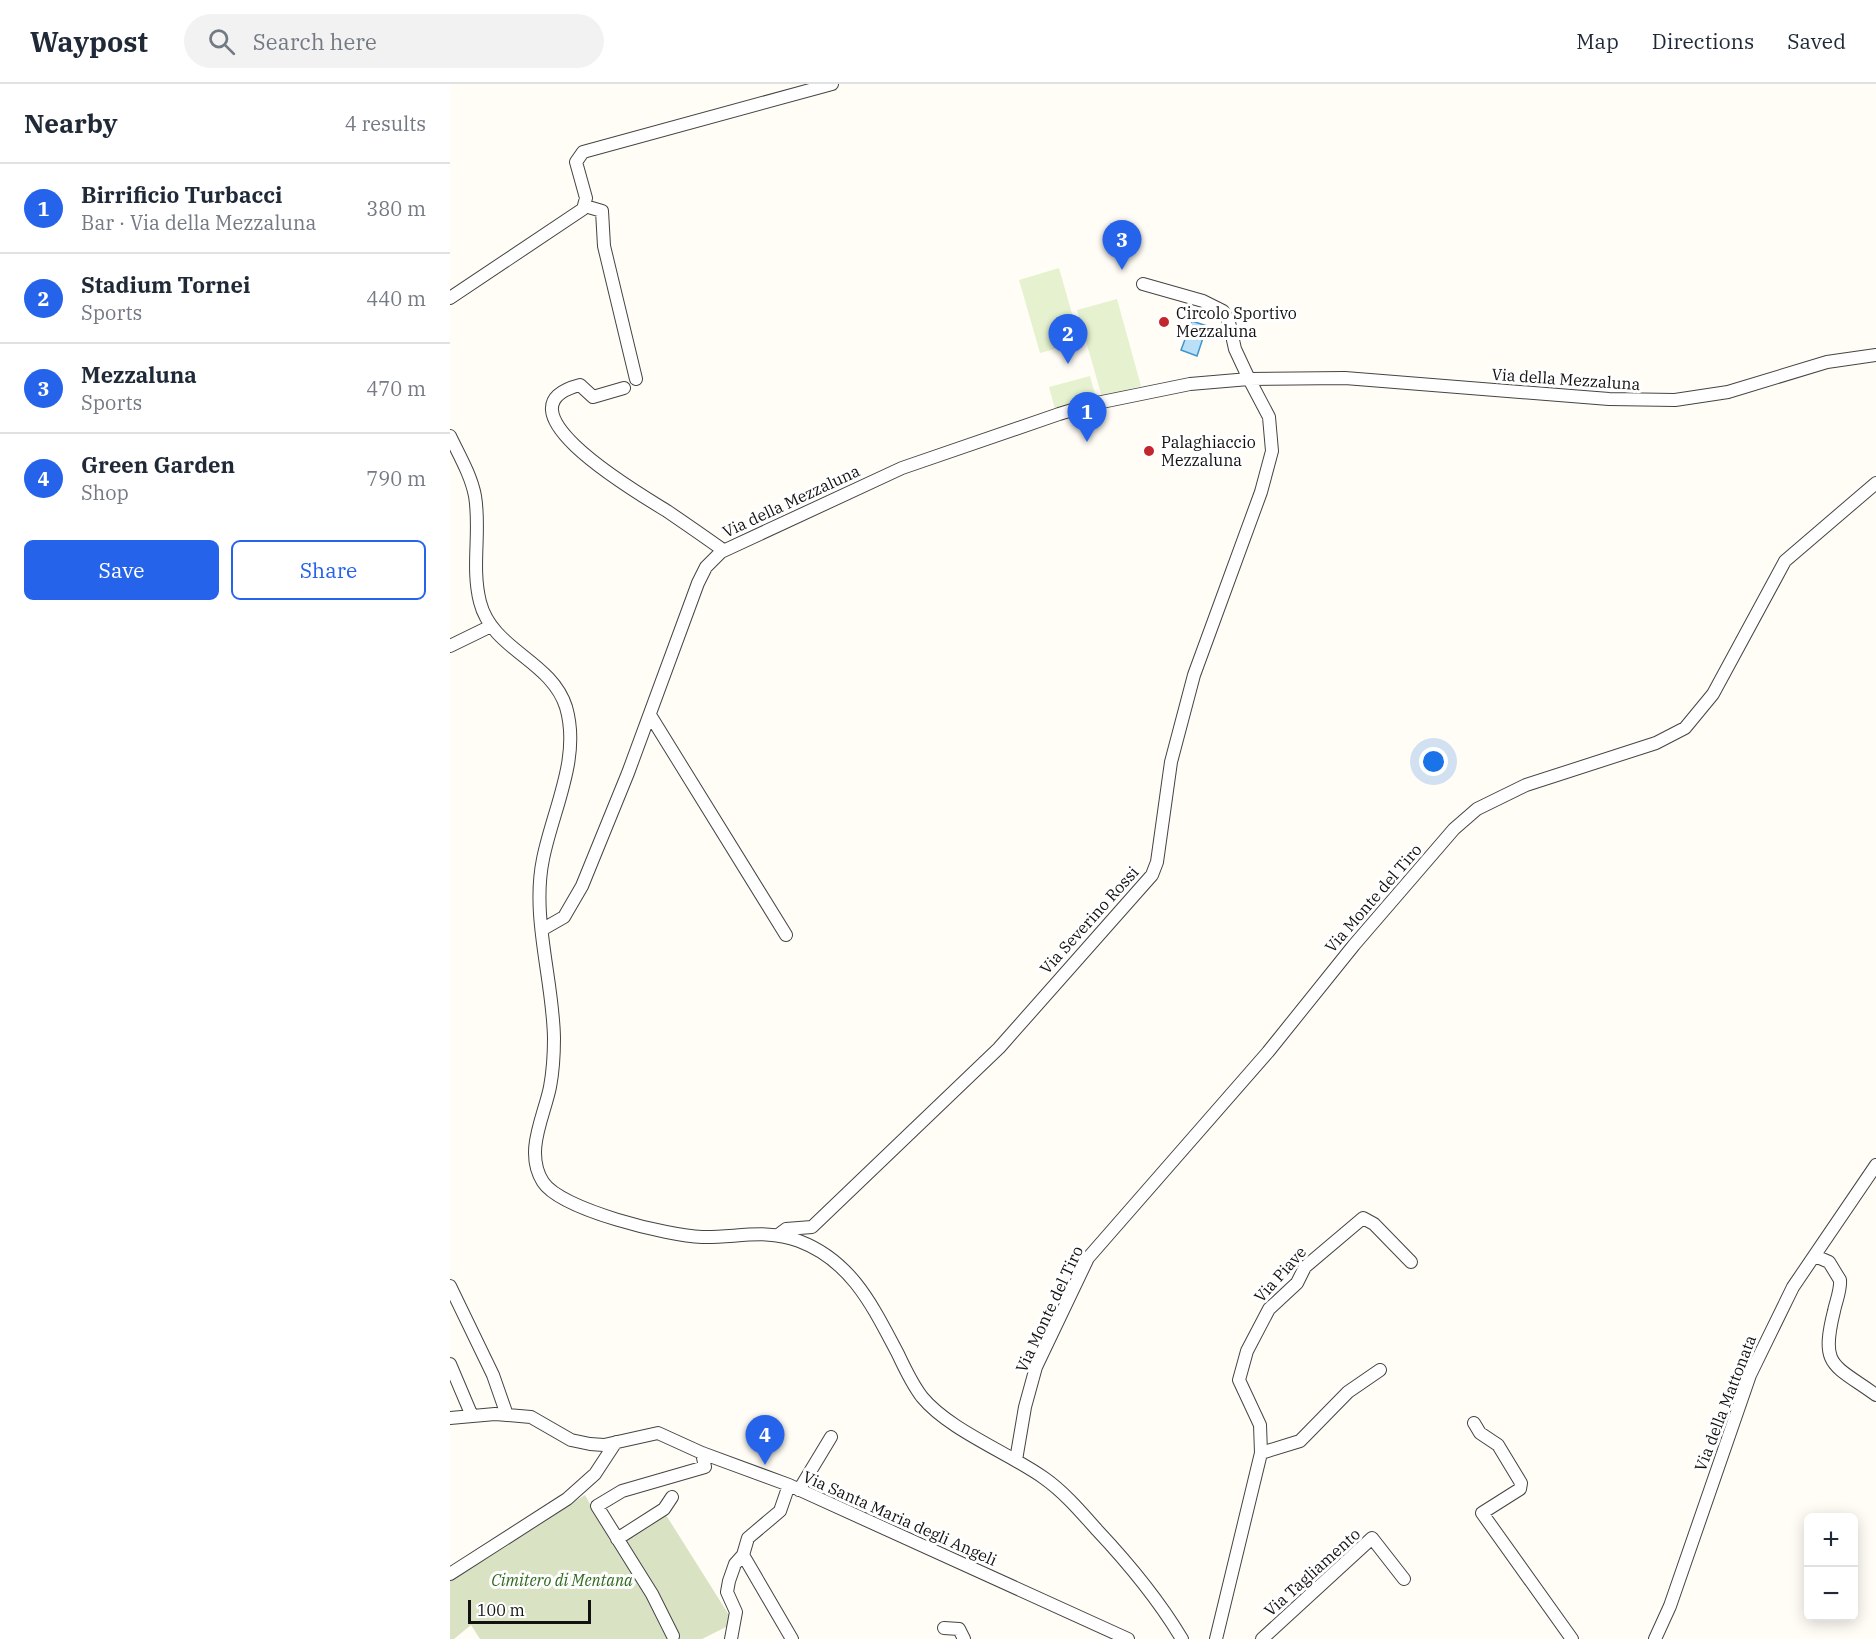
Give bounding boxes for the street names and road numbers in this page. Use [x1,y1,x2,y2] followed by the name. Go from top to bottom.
[1491,364,1641,394] street label: Via della Mezzaluna
[719,460,863,542] street label: Via della Mezzaluna
[1320,840,1426,956] street label: Via Monte del Tiro
[1035,862,1143,978] street label: Via Severino Rossi
[1250,1242,1310,1306] street label: Via Piave
[1011,1243,1087,1375] street label: Via Monte del Tiro
[1690,1332,1760,1474] street label: Via della Mattonata
[800,1466,1000,1570] street label: Via Santa Maria degli Angeli
[1260,1524,1364,1620] street label: Via Tagliamento

